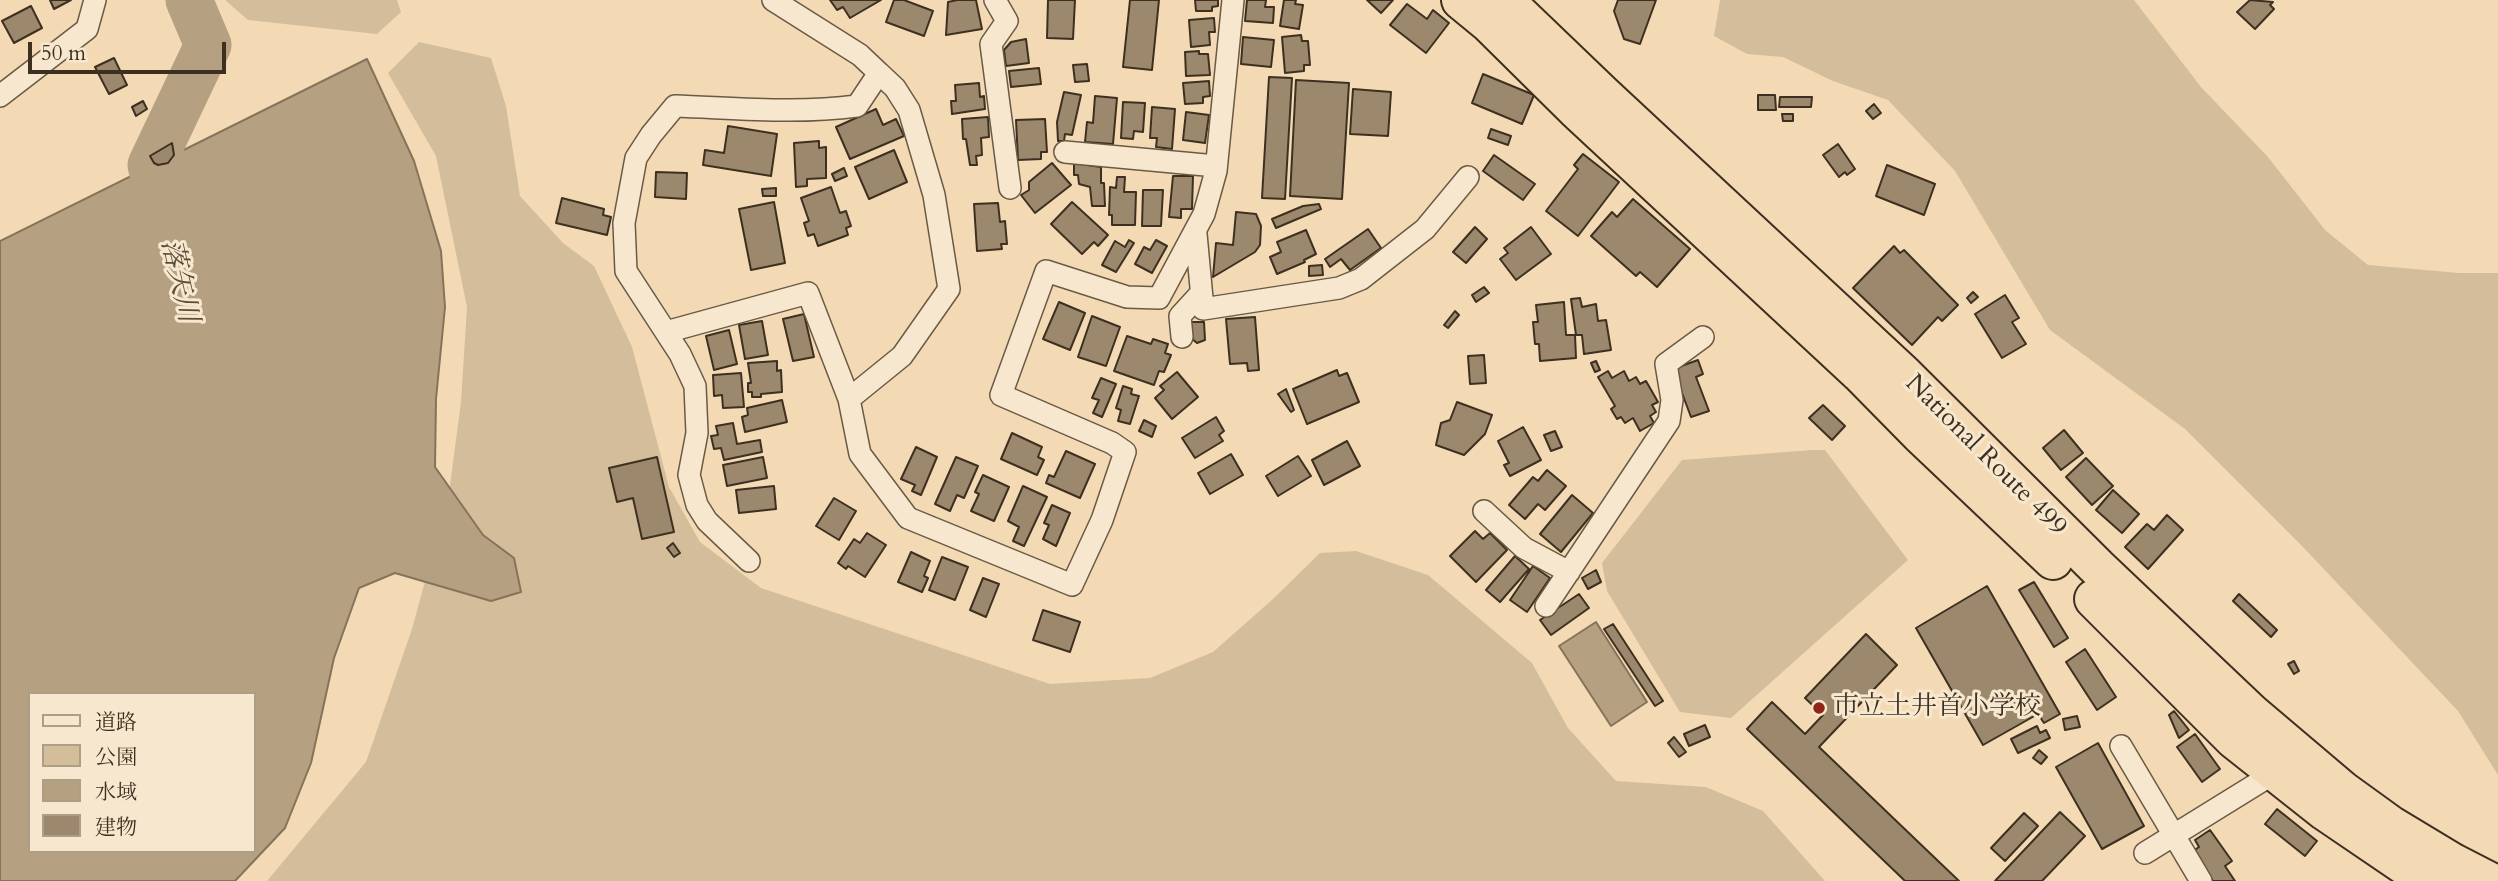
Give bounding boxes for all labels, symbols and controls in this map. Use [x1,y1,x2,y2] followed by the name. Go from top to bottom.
[32,28,229,72] scale bar
[41,39,86,68] text: 50 m
[152,236,204,326] water label: 落矢川
[1898,369,2072,543] street label: National Route 499
[28,692,256,853] legend
[1833,692,2041,724] place label: 市立土井首小学校
[1811,700,1827,716] marker: 市立土井首小学校
[95,708,137,737] text: 道路
[95,743,137,772] text: 公園
[95,778,137,807] text: 水域
[95,813,137,842] text: 建物

